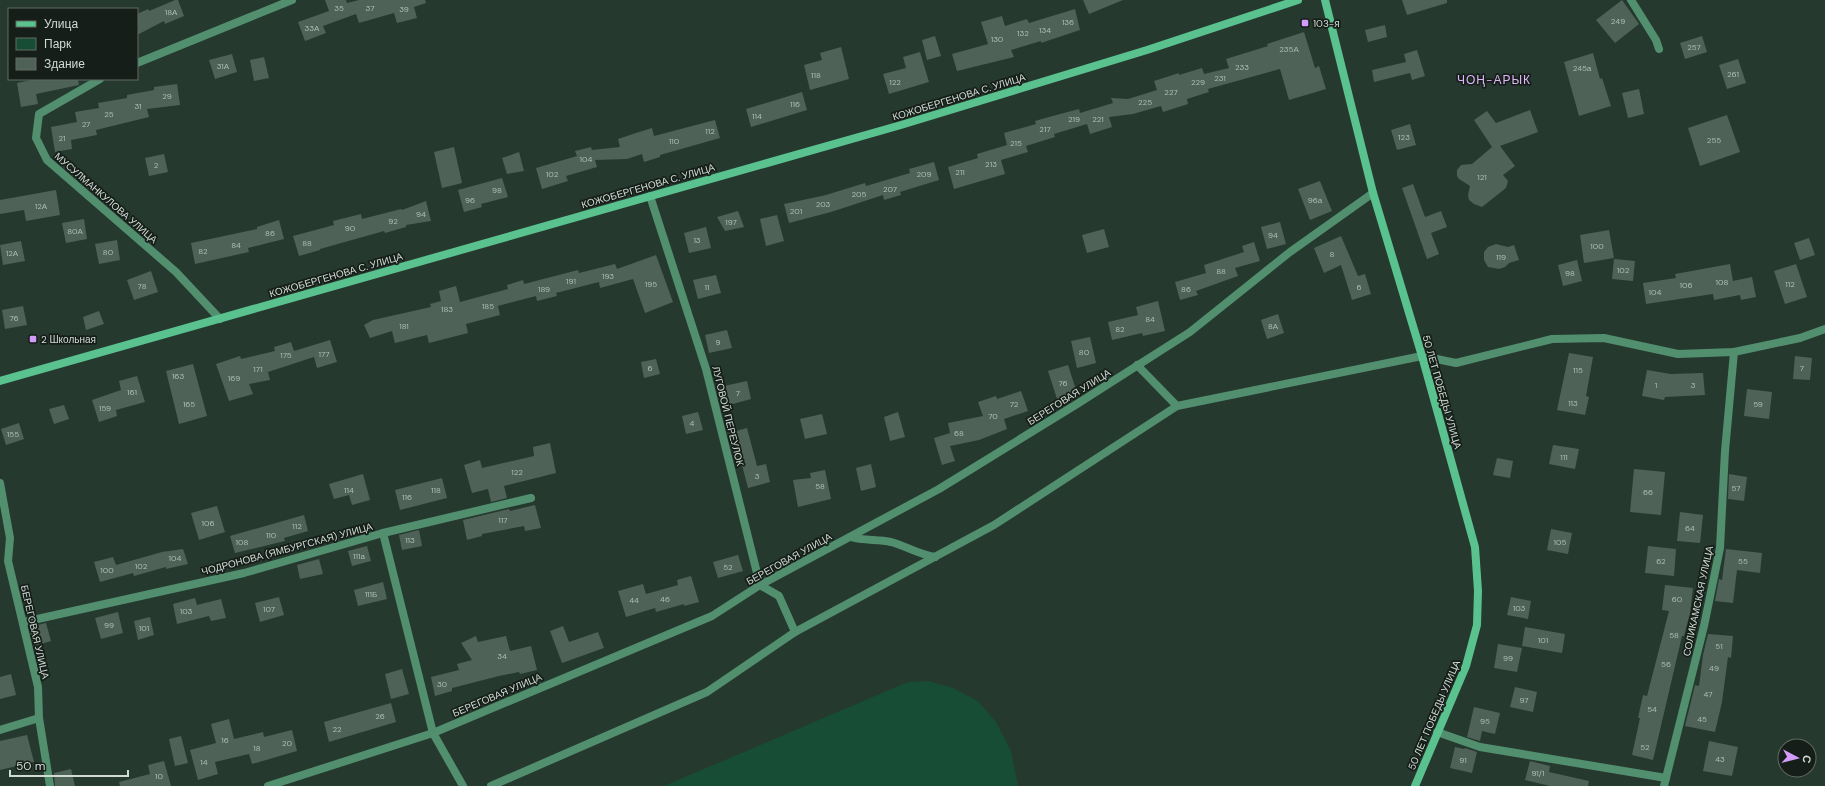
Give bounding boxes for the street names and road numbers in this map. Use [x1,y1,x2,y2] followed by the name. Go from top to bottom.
[891,70,1027,123] street label: КОЖОБЕРГЕНОВА С. УЛИЦА
[52,150,160,246] street label: МУСУЛМАНКУЛОВА УЛИЦА
[580,161,717,211] street label: КОЖОБЕРГЕНОВА С. УЛИЦА
[268,250,405,300] street label: КОЖОБЕРГЕНОВА С. УЛИЦА
[1419,334,1465,451] street label: 50 ЛЕТ ПОБЕДЫ УЛИЦА
[709,365,747,468] street label: ЛУГОВОЙ ПЕРЕУЛОК
[1025,366,1113,428] street label: БЕРЕГОВАЯ УЛИЦА
[200,520,374,578] street label: ЧОДРОНОВА (ЯМБУРГСКАЯ) УЛИЦА
[744,530,834,588] street label: БЕРЕГОВАЯ УЛИЦА
[1680,544,1716,657] street label: СОЛИКАМСКАЯ УЛИЦА
[18,584,52,681] street label: БЕРЕГОВАЯ УЛИЦА
[1405,658,1463,772] street label: 50 ЛЕТ ПОБЕДЫ УЛИЦА
[450,670,544,720] street label: БЕРЕГОВАЯ УЛИЦА

